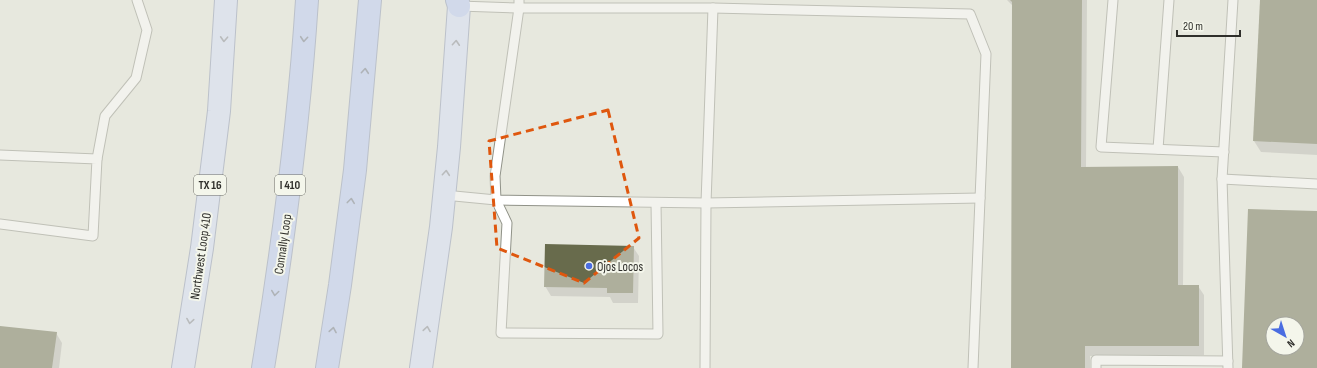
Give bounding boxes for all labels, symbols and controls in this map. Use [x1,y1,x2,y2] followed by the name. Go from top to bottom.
[1177,12,1240,38] scale bar
[1183,19,1203,34] text: 20 m
[220,36,228,42] one-way arrow
[299,36,308,42] one-way arrow
[452,40,461,46] one-way arrow
[360,68,369,75] one-way arrow
[442,170,451,176] one-way arrow
[194,175,226,195] road number: TX 16
[275,175,305,195] road number: I 410
[346,198,355,204] one-way arrow
[187,212,215,300] street label: Northwest Loop 410
[271,213,295,275] street label: Connally Loop
[597,259,643,275] place label: Ojos Locos
[584,261,594,271] marker: Ojos Locos
[271,290,280,296] one-way arrow
[1265,316,1305,356] north arrow
[187,318,195,324] one-way arrow
[329,326,337,333] one-way arrow
[422,326,431,333] one-way arrow
[1285,336,1297,350] text: N

